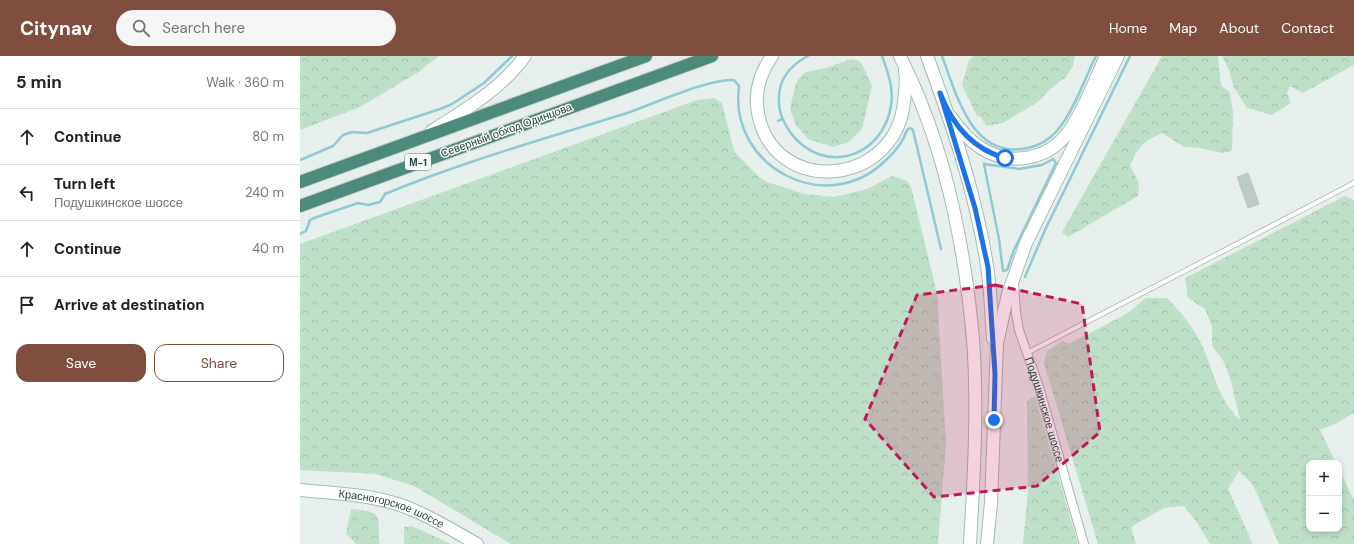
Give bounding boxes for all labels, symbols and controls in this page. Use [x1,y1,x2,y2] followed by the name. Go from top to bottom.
[116,10,396,46] search box
[20,16,92,41] text: Citynav
[130,17,152,39] icon: search
[162,18,245,38] text: Search here
[1109,19,1147,37] text: Home
[1169,19,1197,37] text: Map
[1219,19,1259,37] text: About
[1281,19,1334,37] text: Contact
[16,71,62,93] text: 5 min
[206,74,284,91] text: Walk · 360 m
[438,99,574,160] street label: Северный обход Одинцова
[16,126,38,148] icon: ahead
[54,127,122,147] text: Continue
[252,128,284,145] text: 80 m
[996,149,1014,167] route start
[405,154,431,170] road number: М-1
[54,174,115,194] text: Turn left
[16,182,38,204] icon: left
[245,184,284,201] text: 240 m
[54,194,183,211] text: Подушкинское шоссе
[16,238,38,260] icon: ahead
[54,239,122,259] text: Continue
[252,240,284,257] text: 40 m
[16,294,38,316] icon: arrive
[54,295,205,315] text: Arrive at destination
[16,344,146,382] button: Save
[154,344,284,382] button: Share
[1022,355,1067,464] street label: Подушкинское шоссе
[985,411,1003,429] route end
[1306,460,1342,532] map controls
[1306,460,1342,496] button: +
[338,486,447,531] street label: Красногорское шоссе
[1306,496,1342,532] button: −

